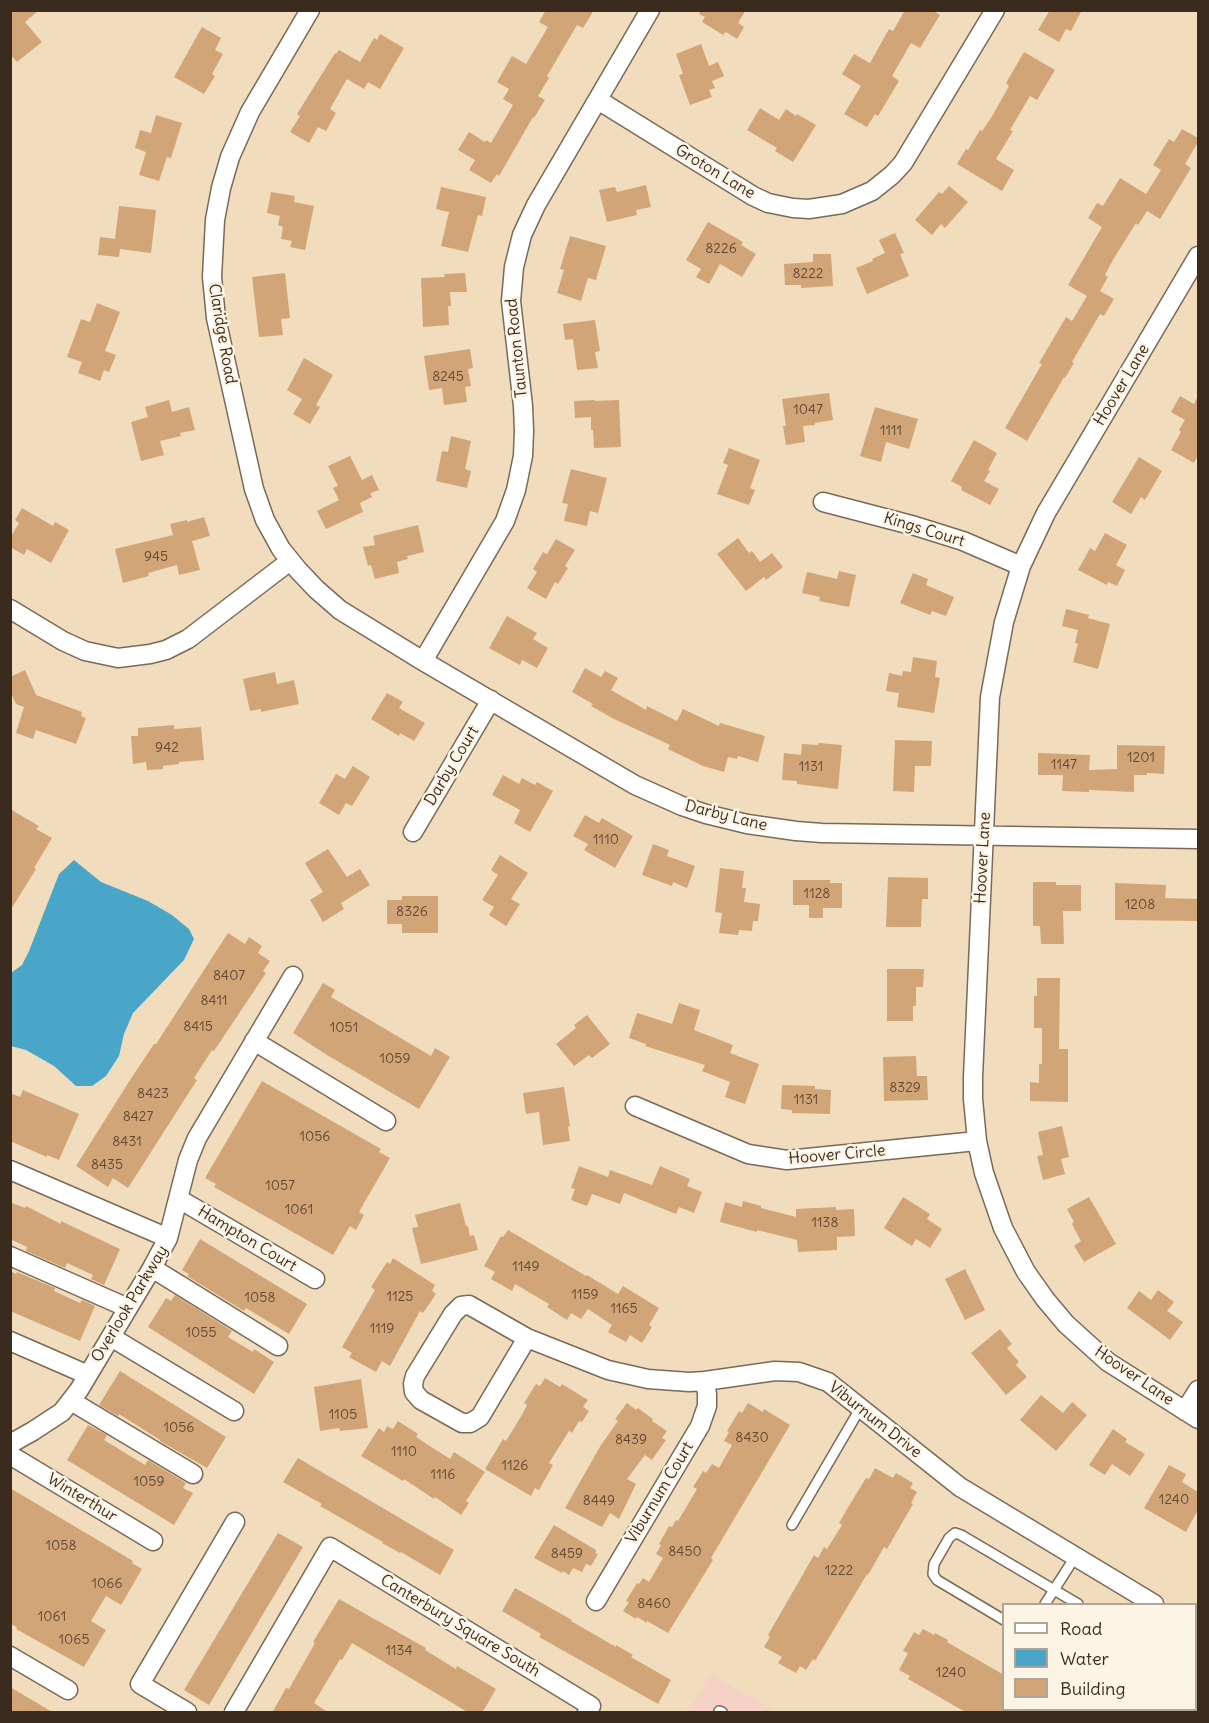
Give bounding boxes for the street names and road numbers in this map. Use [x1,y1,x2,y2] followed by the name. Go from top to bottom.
[672,141,758,203] street label: Groton Lane
[204,282,240,386] street label: Claridge Road
[502,297,532,399] street label: Taunton Road
[1090,341,1154,429] street label: Hoover Lane
[881,509,967,551] street label: Kings Court
[421,723,483,809] street label: Darby Court
[683,796,769,836] street label: Darby Lane
[971,812,995,904] street label: Hoover Lane
[788,1141,886,1169] street label: Hoover Circle
[194,1202,300,1276] street label: Hampton Court
[88,1242,172,1366] street label: Overlook Parkway
[1091,1342,1177,1410] street label: Hoover Lane
[825,1378,925,1462] street label: Viburnum Drive
[622,1439,698,1547] street label: Viburnum Court
[44,1470,120,1526] street label: Winterthur
[377,1571,543,1681] street label: Canterbury Square South

